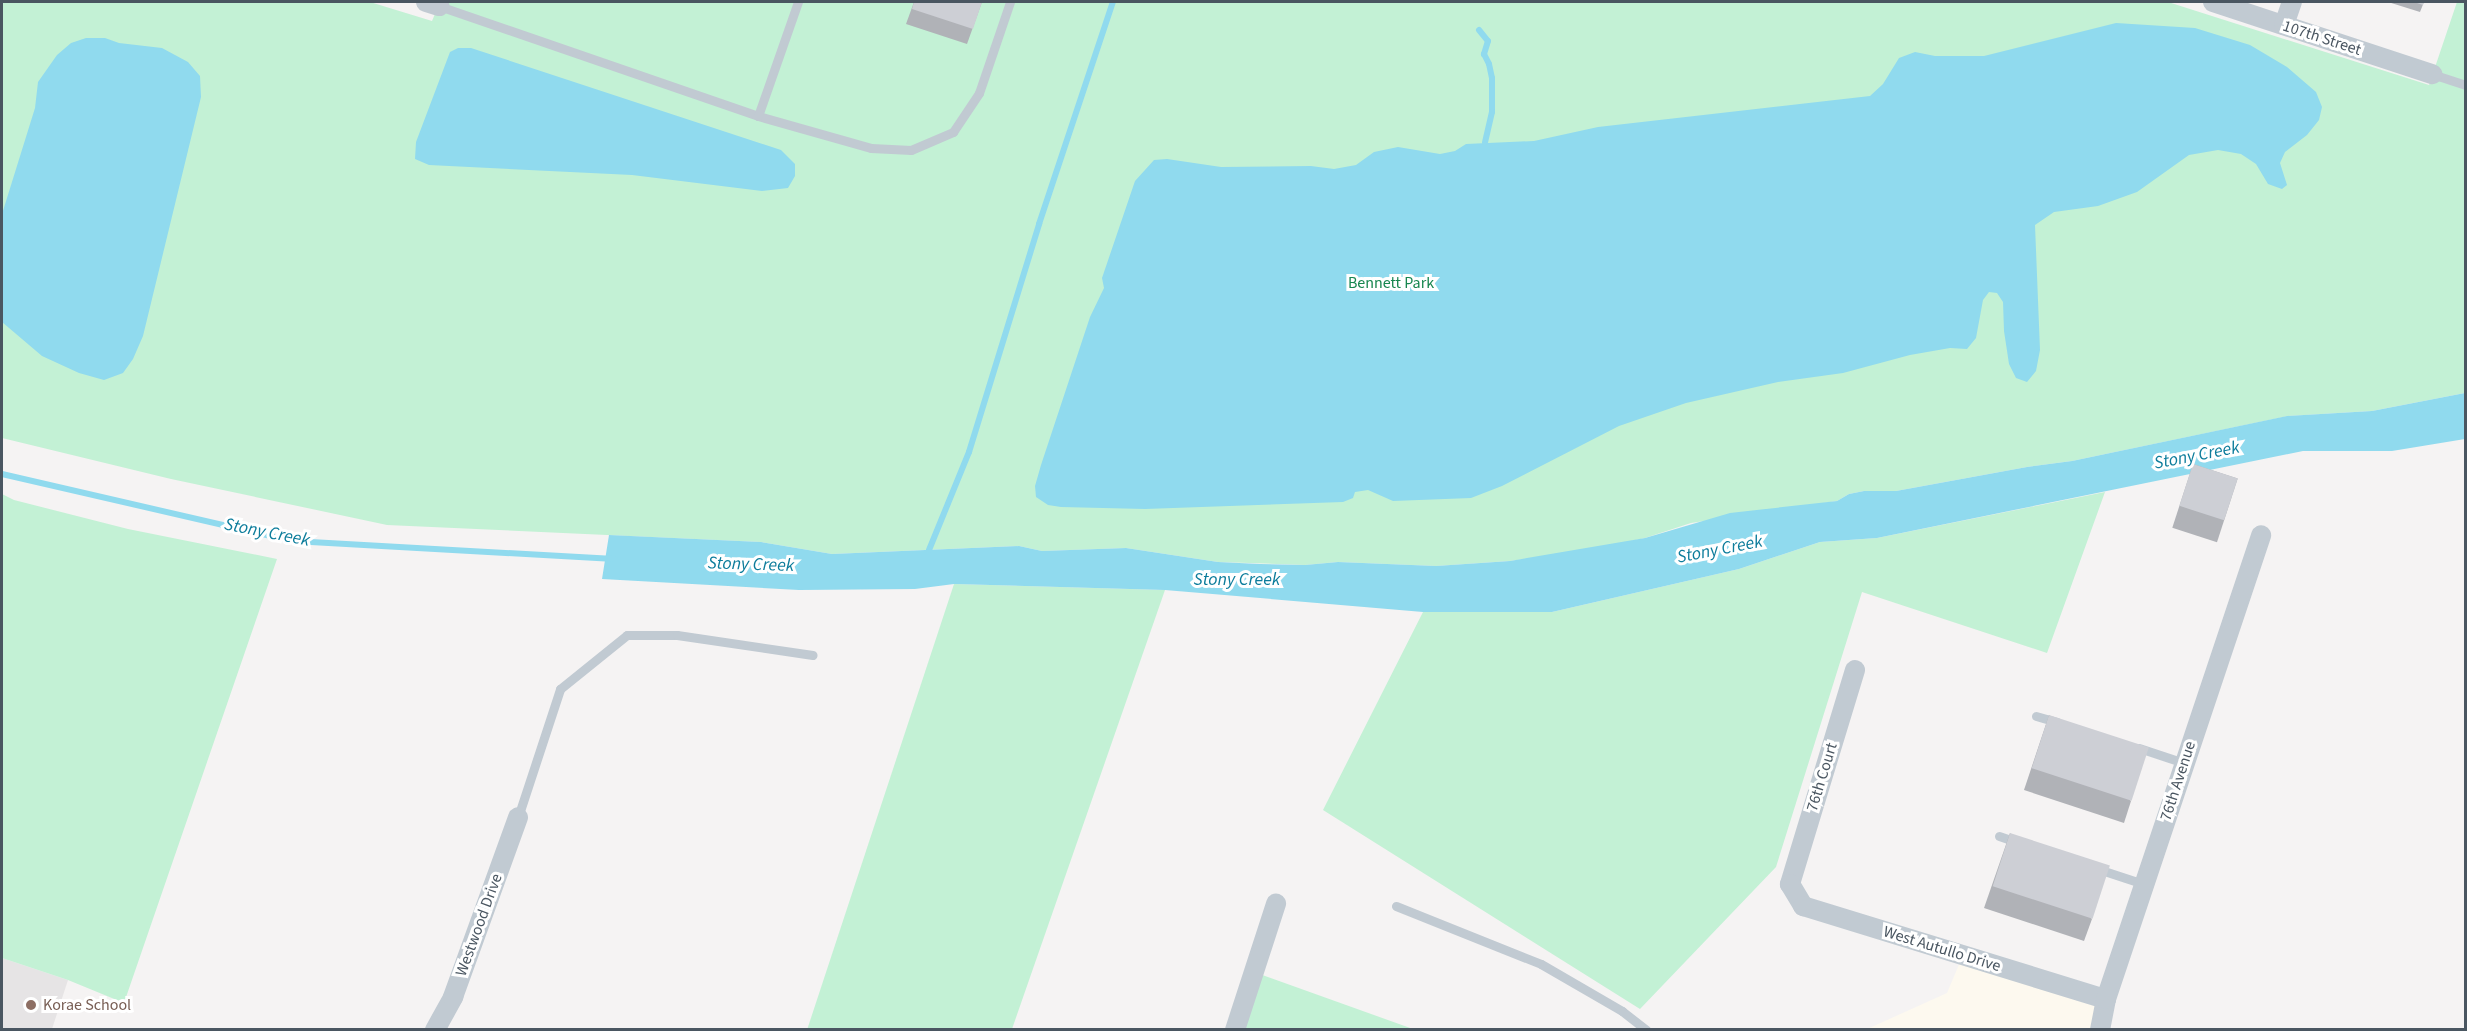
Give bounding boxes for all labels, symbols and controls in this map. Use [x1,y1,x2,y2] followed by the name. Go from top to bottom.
[2280,16,2364,60] street label: 107th Street
[1348,273,1434,293] park label: Bennett Park
[2152,437,2242,475] water label: Stony Creek
[222,514,312,552] water label: Stony Creek
[1675,531,1765,569] water label: Stony Creek
[707,553,795,577] water label: Stony Creek
[1194,569,1280,591] water label: Stony Creek
[2156,739,2200,823] street label: 76th Avenue
[1802,740,1842,814] street label: 76th Court
[452,871,506,979] street label: Westwood Drive
[1881,922,2003,976] street label: West Autullo Drive
[43,995,131,1015] place label: Korae School
[24,998,38,1012] marker: Korae School

